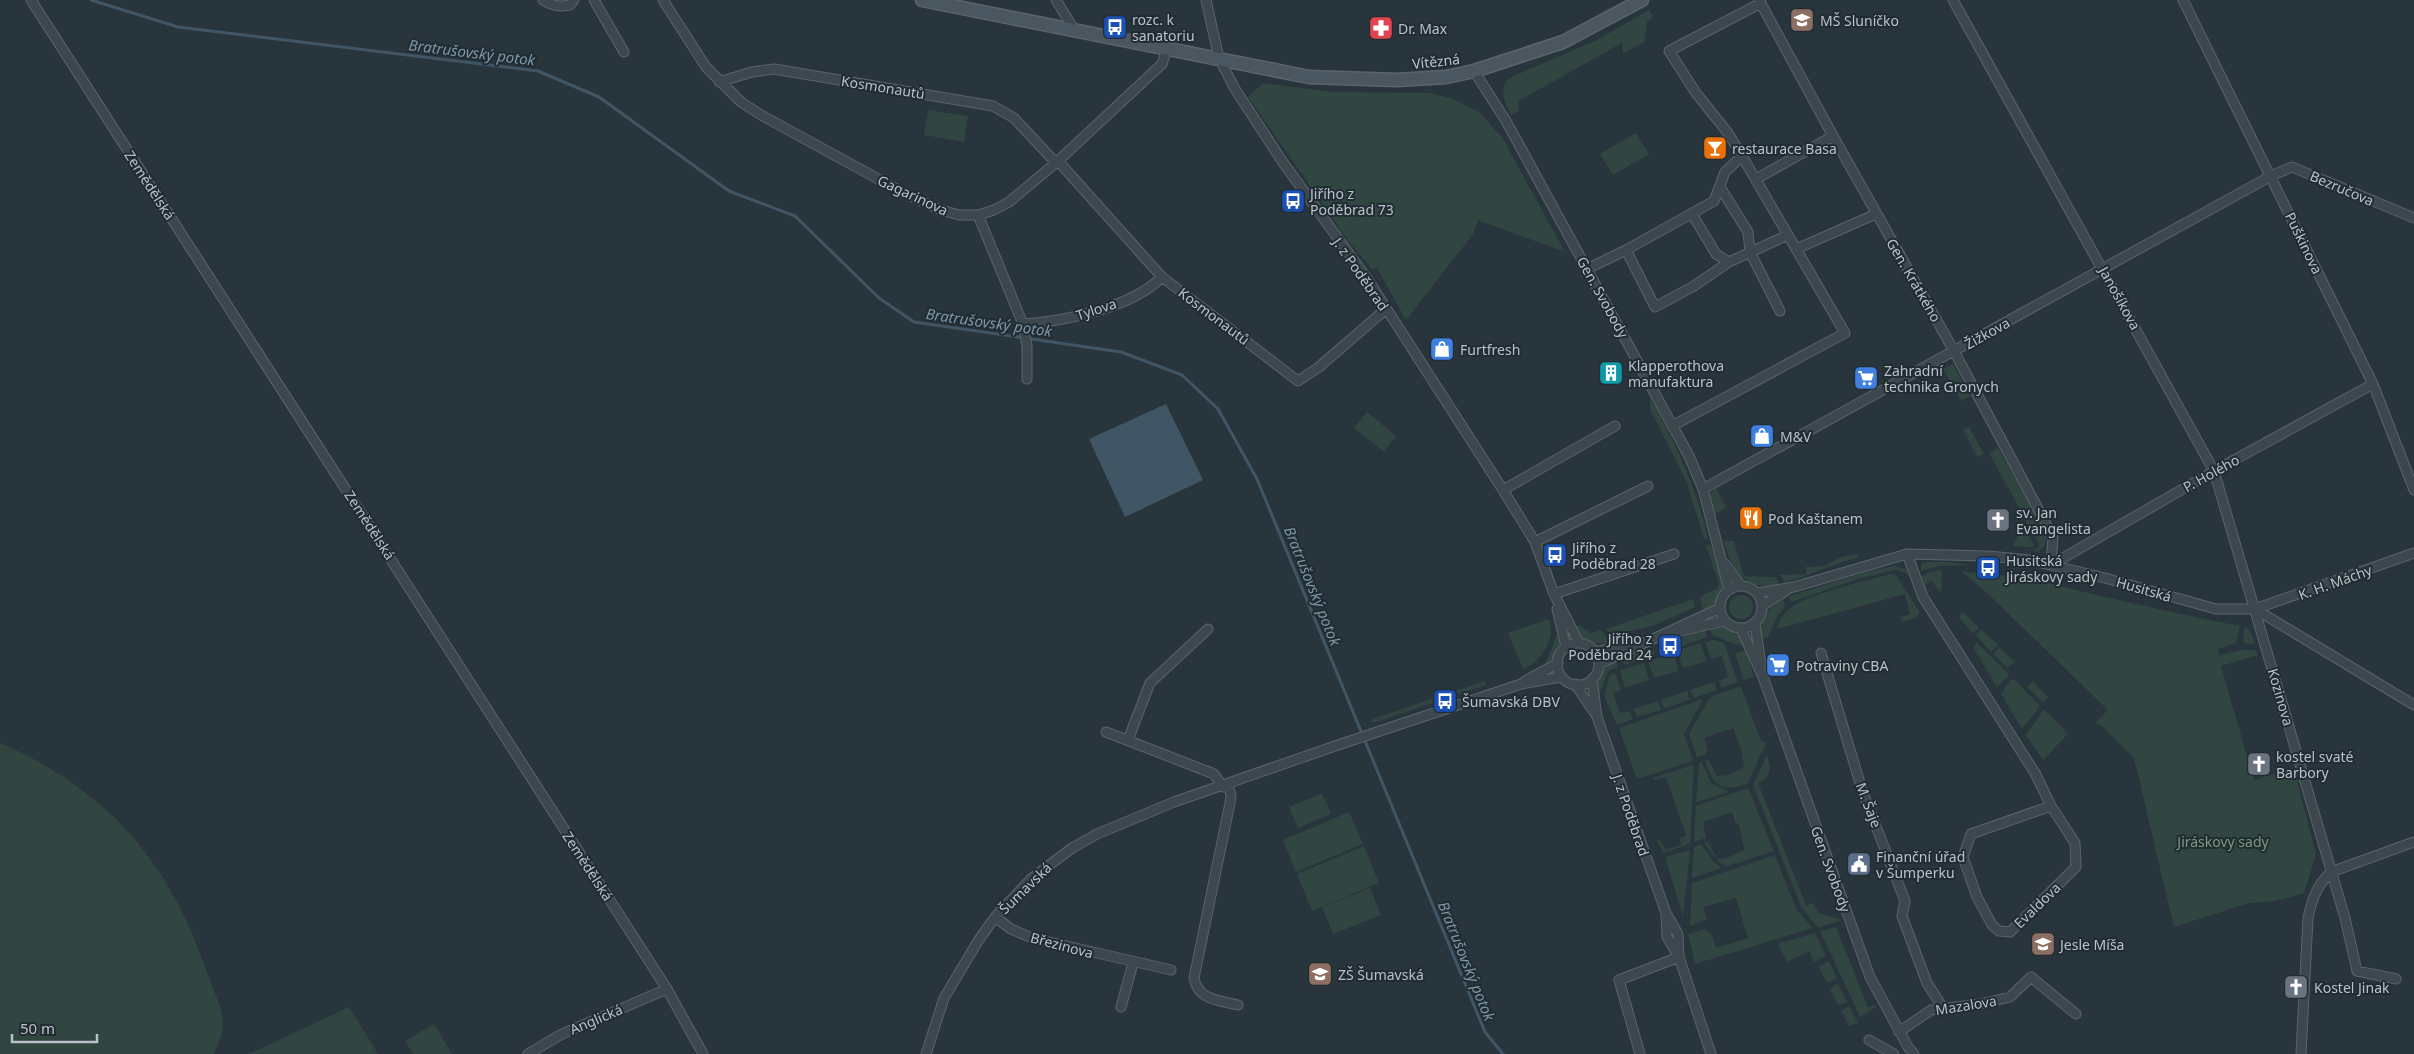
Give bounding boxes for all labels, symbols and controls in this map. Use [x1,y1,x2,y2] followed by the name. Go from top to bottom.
[1789,7,1815,33] school or university icon: MŠ Sluníčko
[1132,10,1195,45] place label: rozc. k sanatoriu
[1820,11,1899,30] place label: MŠ Sluníčko
[1102,14,1128,40] bus stop icon: rozc. k sanatoriu
[1368,15,1394,41] pharmacy icon: Dr. Max
[1398,19,1448,38] place label: Dr. Max
[408,34,537,70] water label: Bratrušovský potok
[1411,49,1461,73] street label: Vítězná
[840,71,926,103] street label: Kosmonautů
[1702,135,1728,161] bar icon: restaurace Basa
[1732,139,1837,158] place label: restaurace Basa
[121,147,179,223] street label: Zemědělská
[2307,166,2377,210] street label: Bezručova
[875,170,951,220] street label: Gagarinova
[1308,184,1394,219] place label: Jiřího z Poděbrad 73
[1280,188,1306,214] bus stop icon: Jiřího z Poděbrad 73
[2281,209,2327,277] street label: Puškinova
[1328,232,1393,314] street label: J. z Poděbrad
[1882,235,1946,325] street label: Gen. Krátkého
[1573,253,1634,342] street label: Gen. Svobody
[2094,261,2145,333] street label: Janošíkova
[1175,283,1253,349] street label: Kosmonautů
[1073,294,1119,324] street label: Tylova
[925,303,1054,341] water label: Bratrušovský potok
[1961,313,2013,353] street label: Žižkova
[1429,336,1455,362] shop icon: Furtfresh
[1460,340,1520,359] place label: Furtfresh
[1628,356,1724,391] place label: Klapperothova manufaktura
[1598,360,1624,386] building icon: Klapperothova manufaktura
[1884,361,1999,396] place label: Zahradní technika Gronych
[1853,365,1879,391] supermarket icon: Zahradní technika Gronych
[1749,423,1775,449] shop icon: M&V
[1780,427,1812,446] place label: M&V
[2179,450,2243,496] street label: P. Holého
[341,487,399,563] street label: Zemědělská
[2016,503,2091,538] place label: sv. Jan Evangelista
[1738,505,1764,531] restaurant icon: Pod Kaštanem
[1985,507,2011,533] church icon: sv. Jan Evangelista
[1768,509,1863,528] place label: Pod Kaštanem
[1280,523,1346,649] water label: Bratrušovský potok
[1570,538,1656,573] place label: Jiřího z Poděbrad 28
[1542,542,1568,568] bus stop icon: Jiřího z Poděbrad 28
[2004,551,2098,586] place label: Husitská Jiráskovy sady
[1975,555,2001,581] bus stop icon: Husitská Jiráskovy sady
[2296,560,2375,604] street label: K. H. Máchy
[2114,572,2174,606] street label: Husitská
[1568,629,1652,664] place label: Jiřího z Poděbrad 24
[1657,633,1683,659] bus stop icon: Jiřího z Poděbrad 24
[1765,652,1791,678] supermarket icon: Potraviny CBA
[1796,656,1888,675] place label: Potraviny CBA
[2264,666,2298,728] street label: Kozinova
[1432,688,1458,714] bus stop icon: Šumavská DBV
[1462,692,1560,711] place label: Šumavská DBV
[2276,747,2354,782] place label: kostel svaté Barbory
[2246,751,2272,777] church icon: kostel svaté Barbory
[1607,770,1654,858] street label: J. z Poděbrad
[1852,780,1886,831] street label: M. Šaje
[1807,823,1856,915] street label: Gen. Svobody
[559,828,617,904] street label: Zemědělská
[2175,832,2270,851] park label: Jiráskovy sady
[1876,847,1965,882] place label: Finanční úřad v Šumperku
[1846,851,1872,877] public building icon: Finanční úřad v Šumperku
[995,858,1055,918] street label: Šumavská
[2009,878,2065,932] street label: Evaldova
[1434,898,1500,1024] water label: Bratrušovský potok
[1028,927,1096,963] street label: Březinova
[2030,931,2056,957] school or university icon: Jesle Míša
[2058,935,2124,954] place label: Jesle Míša
[1307,961,1333,987] school or university icon: ZŠ Šumavská
[1338,965,1424,984] place label: ZŠ Šumavská
[2283,974,2309,1000] church icon: Kostel Jinak
[2314,978,2390,997] place label: Kostel Jinak
[1934,991,1998,1019] street label: Mazalova
[567,999,625,1039] street label: Anglická
[12,1012,98,1044] scale bar
[20,1018,55,1038] text: 50 m

